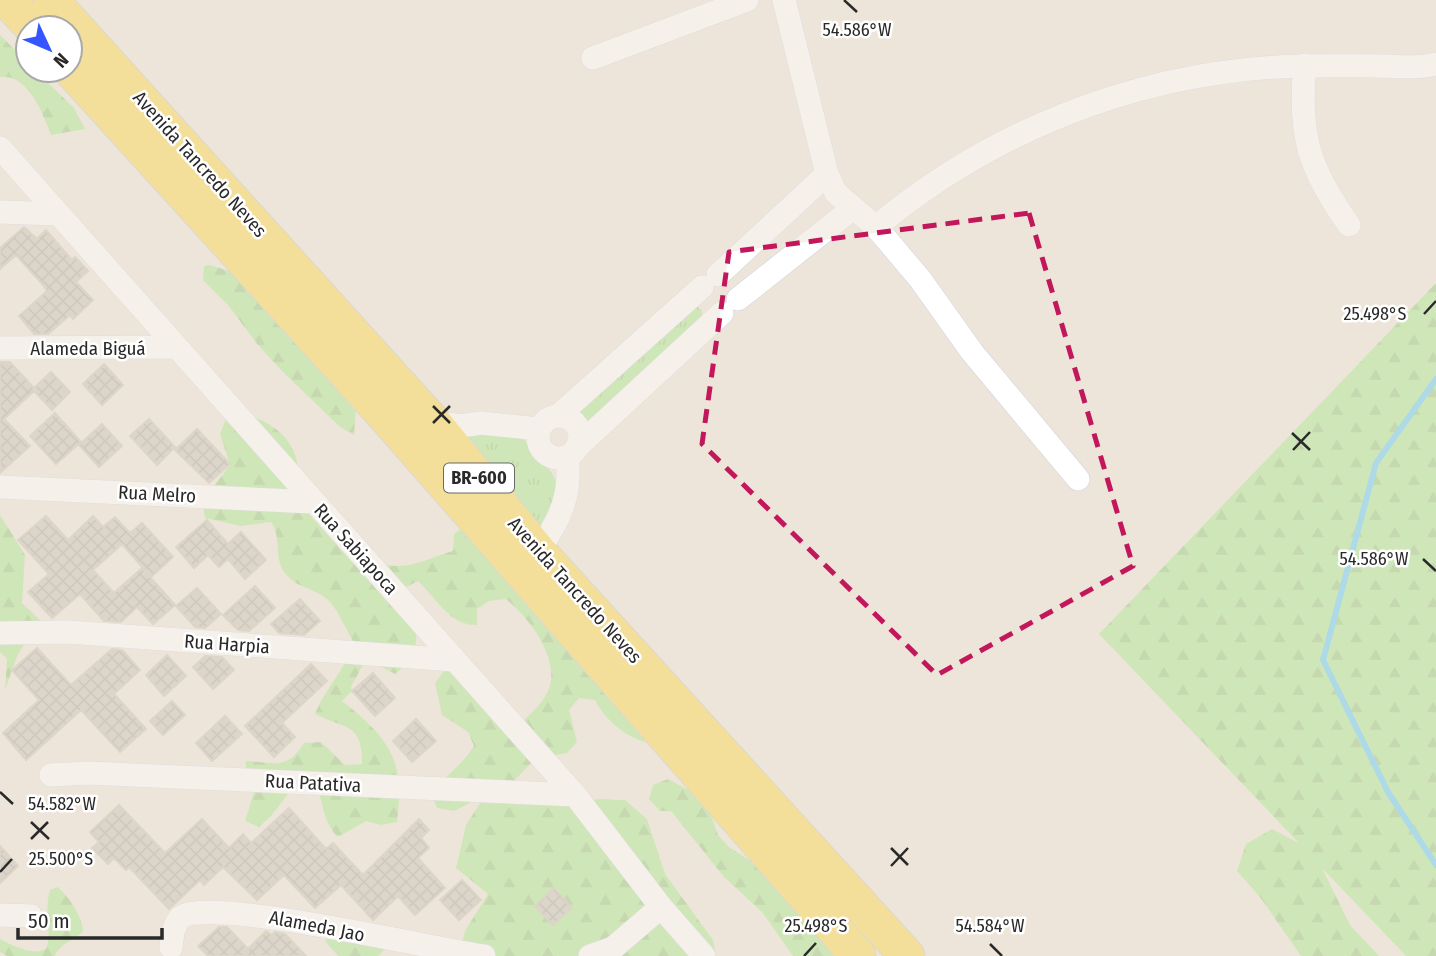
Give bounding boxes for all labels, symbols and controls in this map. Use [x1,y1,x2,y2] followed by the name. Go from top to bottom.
[14,14,84,84] north arrow
[823,19,892,41] text: 54.586°W
[49,48,73,73] text: N
[128,86,272,242] street label: Avenida Tancredo Neves
[1344,303,1407,325] text: 25.498°S
[30,337,146,360] street label: Alameda Biguá
[444,464,514,492] road number: BR-600
[117,480,197,508] street label: Rua Melro
[309,499,403,599] street label: Rua Sabiapoca
[503,512,647,668] street label: Avenida Tancredo Neves
[1340,548,1409,570] text: 54.586°W
[183,630,271,658] street label: Rua Harpia
[264,769,362,797] street label: Rua Patativa
[28,793,97,815] text: 54.582°W
[29,848,93,870] text: 25.500°S
[18,897,161,941] scale bar
[267,905,367,947] street label: Alameda Jao
[28,908,70,934] text: 50 m
[785,915,848,937] text: 25.498°S
[956,915,1025,937] text: 54.584°W

